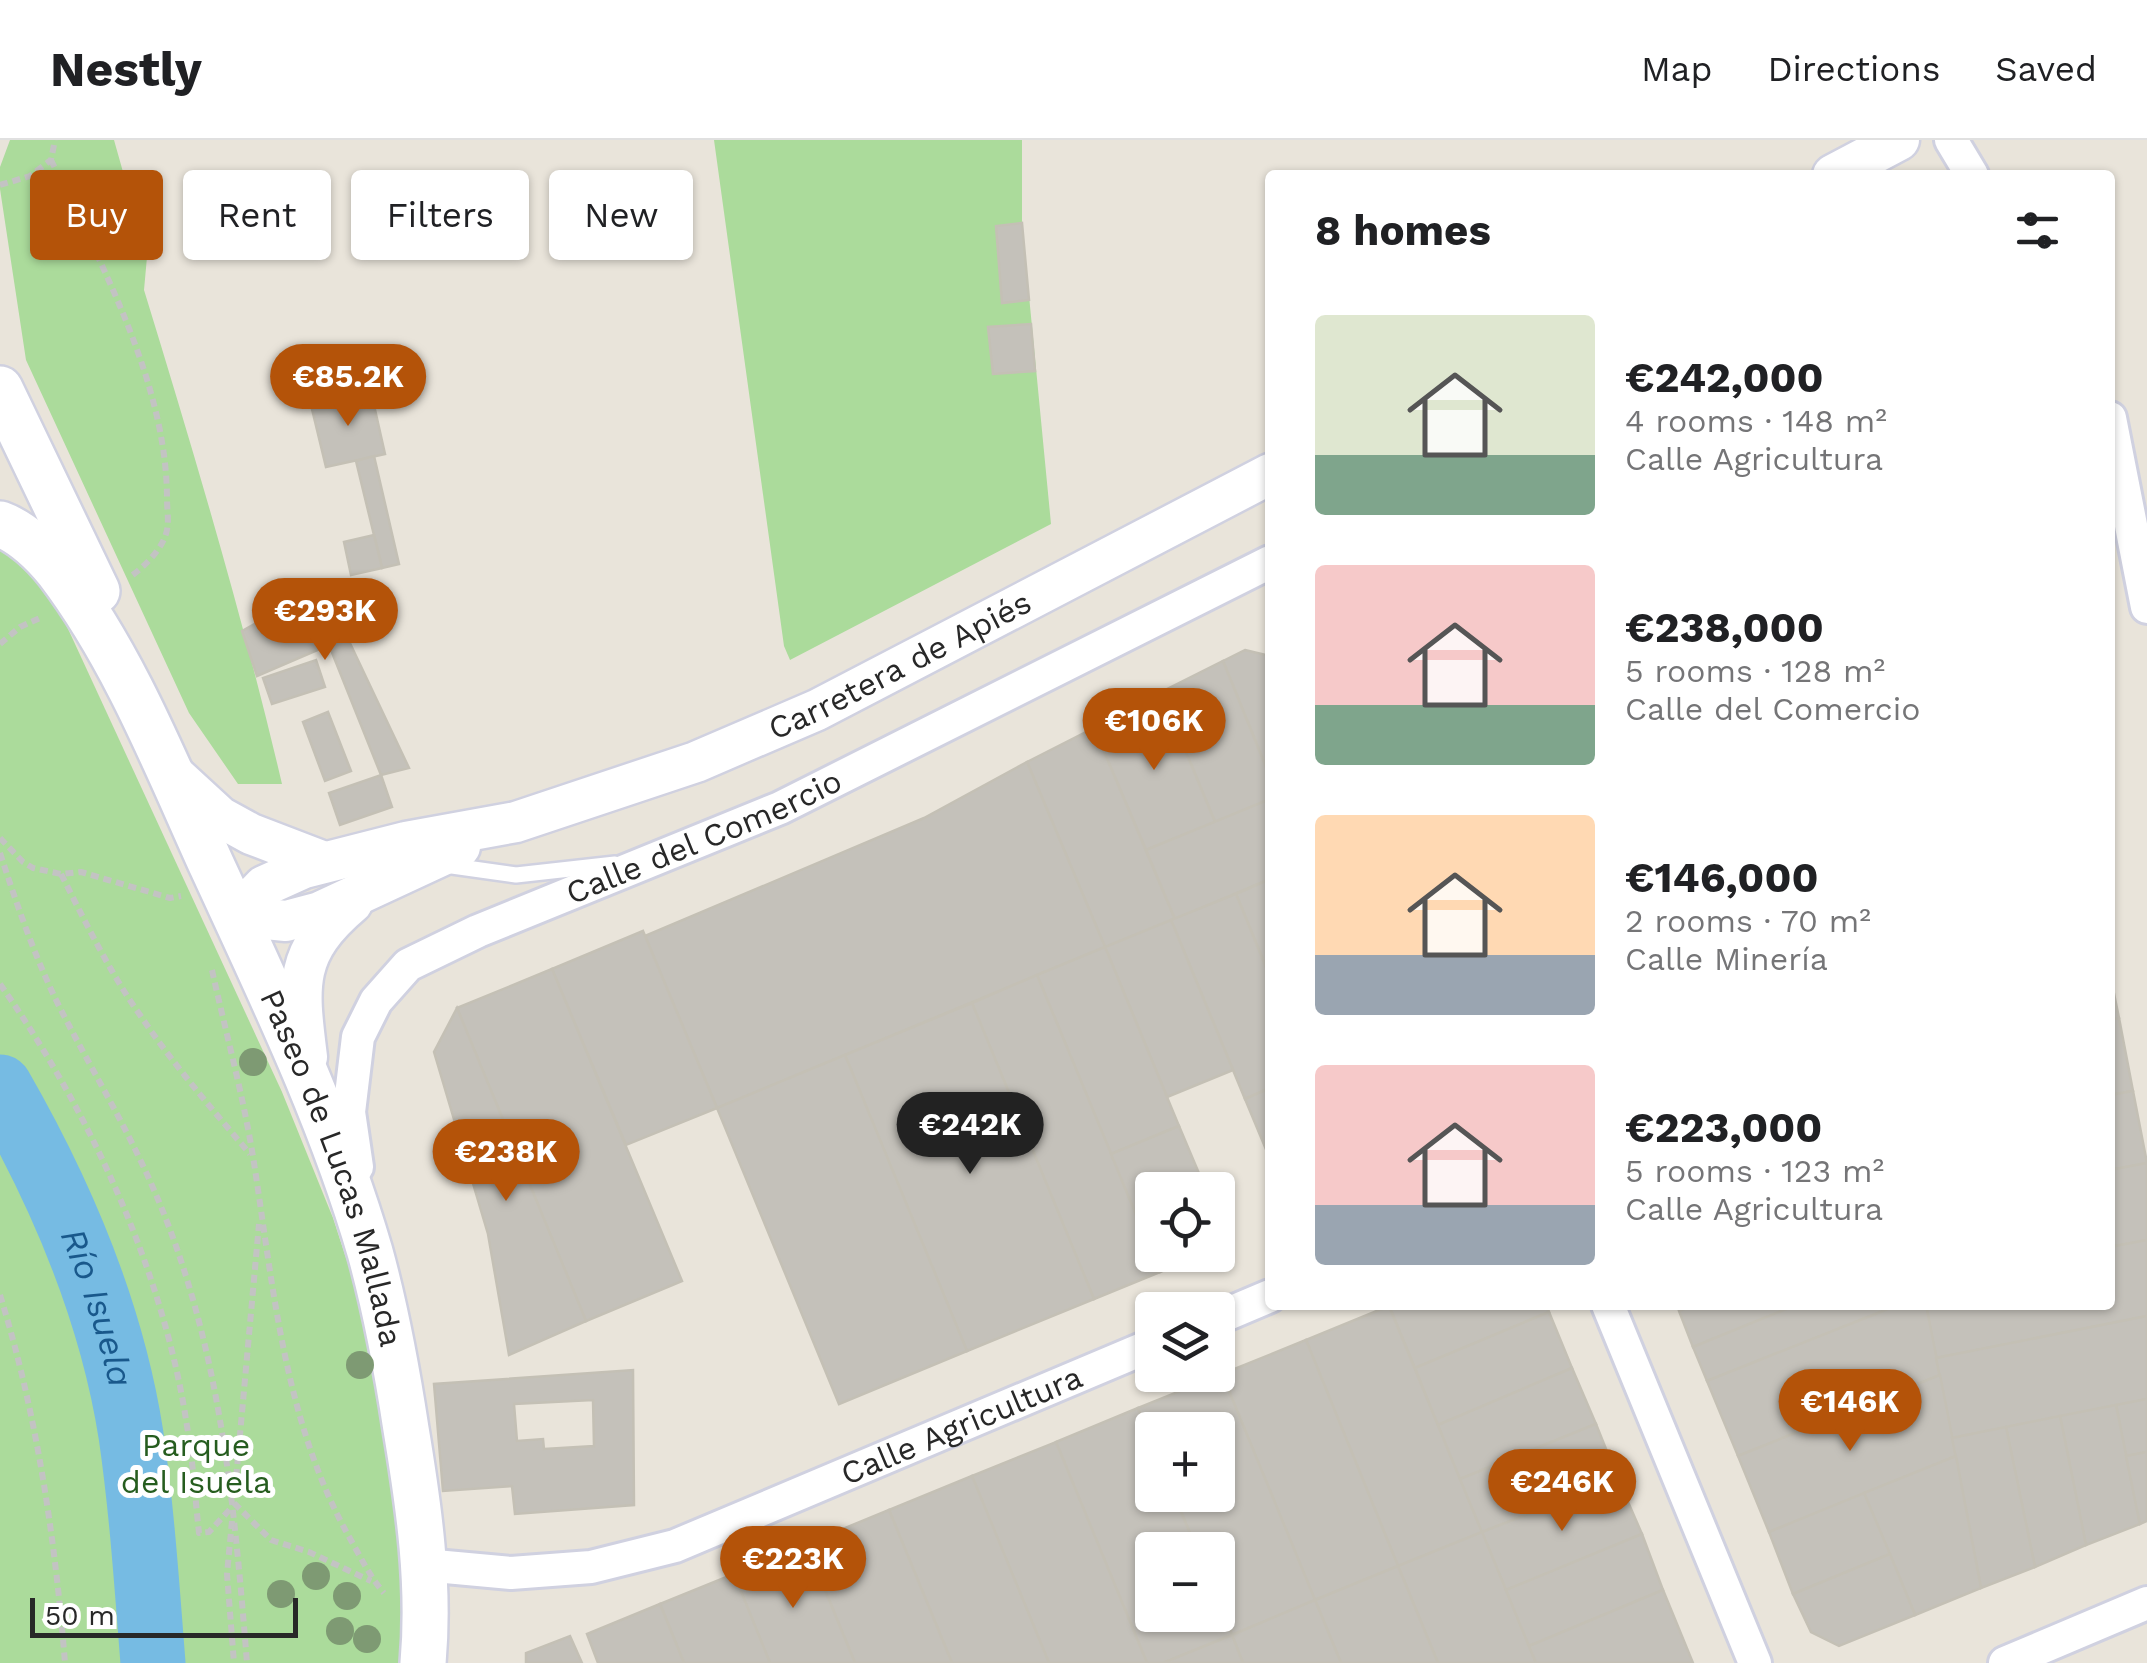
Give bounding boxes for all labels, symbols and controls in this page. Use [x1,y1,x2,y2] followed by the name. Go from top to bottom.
[50,41,202,98] text: Nestly
[1641,48,1712,90] text: Map
[1767,48,1940,90] text: Directions
[1995,48,2097,90] text: Saved
[30,170,163,260] chip: Buy
[183,170,331,260] chip: Rent
[351,170,529,260] chip: Filters
[549,170,693,260] chip: New
[2010,203,2065,258] icon: filters
[1315,206,1491,255] text: 8 homes
[267,344,429,429] pin: €85.2K
[1625,353,1824,402] text: €242,000
[1395,355,1515,475] icon: home
[292,357,404,395] text: €85.2K
[1625,402,1887,440] text: 4 rooms · 148 m²
[1625,440,1883,478] text: Calle Agricultura
[255,578,395,663] pin: €293K
[763,583,1038,748] street label: Carretera de Apiés
[274,591,376,629] text: €293K
[1625,603,1824,652] text: €238,000
[1395,605,1515,725] icon: home
[1625,652,1885,690] text: 5 rooms · 128 m²
[1084,688,1224,773] pin: €106K
[1625,690,1920,728] text: Calle del Comercio
[1105,701,1203,739] text: €106K
[561,761,848,912] street label: Calle del Comercio
[1625,853,1819,902] text: €146,000
[1395,855,1515,975] icon: home
[1625,902,1871,940] text: 2 rooms · 70 m²
[1625,940,1828,978] text: Calle Minería
[252,983,410,1350] street label: Paseo de Lucas Mallada
[900,1092,1040,1177] pin: €242K
[1625,1103,1822,1152] text: €223,000
[919,1105,1021,1143] text: €242K
[1395,1105,1515,1225] icon: home
[436,1119,576,1204] pin: €238K
[455,1132,557,1170] text: €238K
[1625,1152,1884,1190] text: 5 rooms · 123 m²
[1135,1172,1235,1632] map controls
[1135,1172,1235,1272] button: locate
[1625,1190,1883,1228] text: Calle Agricultura
[52,1222,142,1391] water label: Río Isuela
[1135,1292,1235,1392] button: layers
[835,1358,1088,1493] street label: Calle Agricultura
[1780,1369,1920,1454] pin: €146K
[1801,1382,1899,1420] text: €146K
[1135,1412,1235,1512] button: +
[121,1426,271,1501] park label: Parque del Isuela
[1492,1449,1632,1534] pin: €246K
[1510,1462,1614,1500] text: €246K
[723,1526,863,1611] pin: €223K
[1135,1532,1235,1632] button: −
[742,1539,844,1577] text: €223K
[30,1593,298,1638] scale bar
[45,1599,115,1632] text: 50 m

